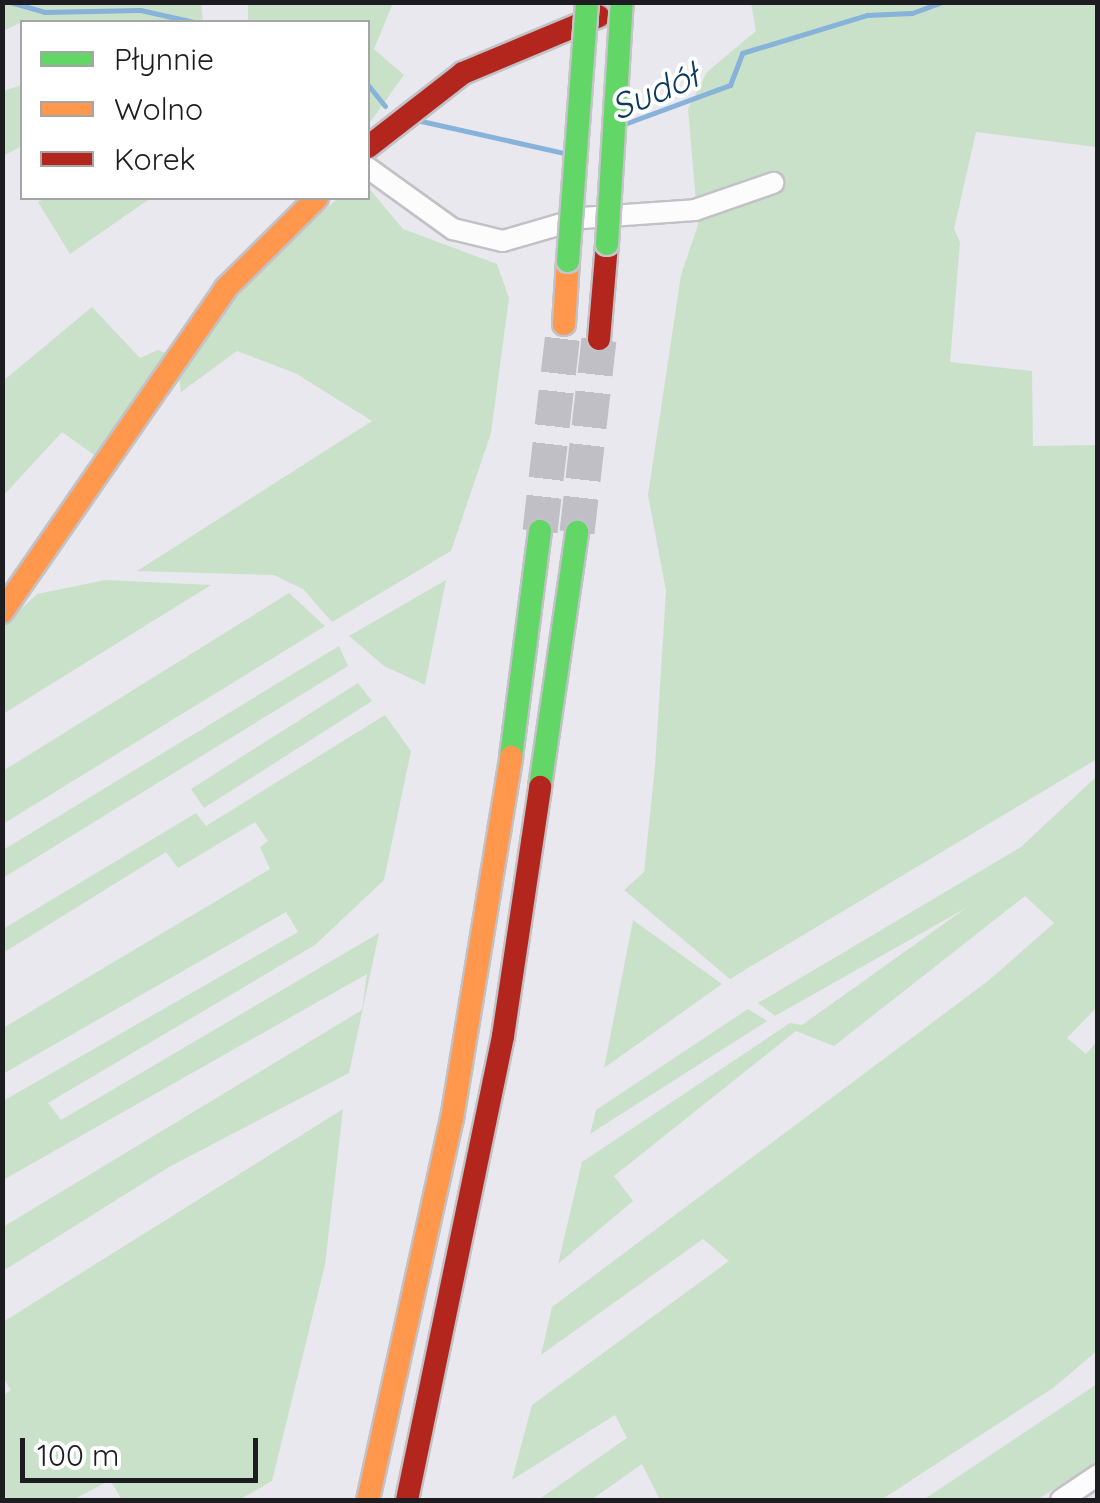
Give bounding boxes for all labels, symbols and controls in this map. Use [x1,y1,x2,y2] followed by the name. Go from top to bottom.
[20,20,370,200] legend
[114,40,214,78] text: Płynnie
[604,54,704,128] water label: Sudół
[114,90,203,128] text: Wolno
[114,140,196,178] text: Korek
[25,1418,262,1480] scale bar
[37,1436,119,1474] text: 100 m

